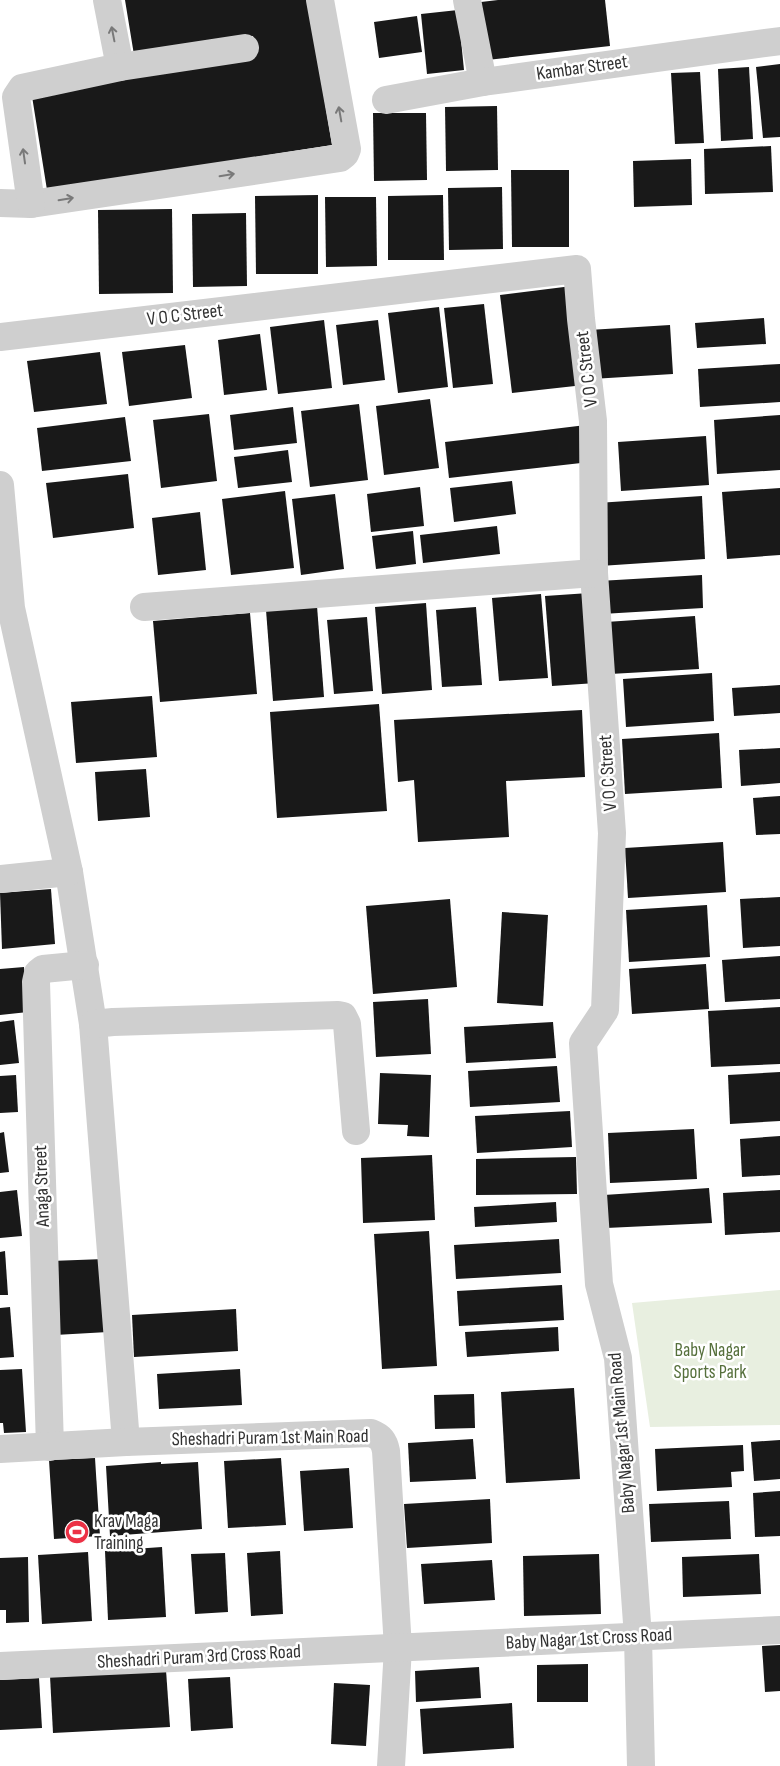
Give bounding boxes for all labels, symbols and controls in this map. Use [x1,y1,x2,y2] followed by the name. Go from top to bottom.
[108,26,118,42] one-way arrow
[535,50,629,86] street label: Kambar Street
[335,106,345,122] one-way arrow
[19,148,29,164] one-way arrow
[218,170,234,180] one-way arrow
[57,194,73,204] one-way arrow
[146,299,224,331] street label: V O C Street
[571,330,603,408] street label: V O C Street
[594,734,622,812] street label: V O C Street
[29,1145,55,1228] street label: Anaga Street
[674,1339,747,1384] park label: Baby Nagar Sports Park
[604,1352,640,1514] street label: Baby Nagar 1st Main Road
[171,1425,369,1451] street label: Sheshadri Puram 1st Main Road
[94,1510,158,1555] place label: Krav Maga Training
[64,1519,90,1545] sports icon: Krav Maga Training
[505,1623,673,1655] street label: Baby Nagar 1st Cross Road
[96,1640,302,1674] street label: Sheshadri Puram 3rd Cross Road

